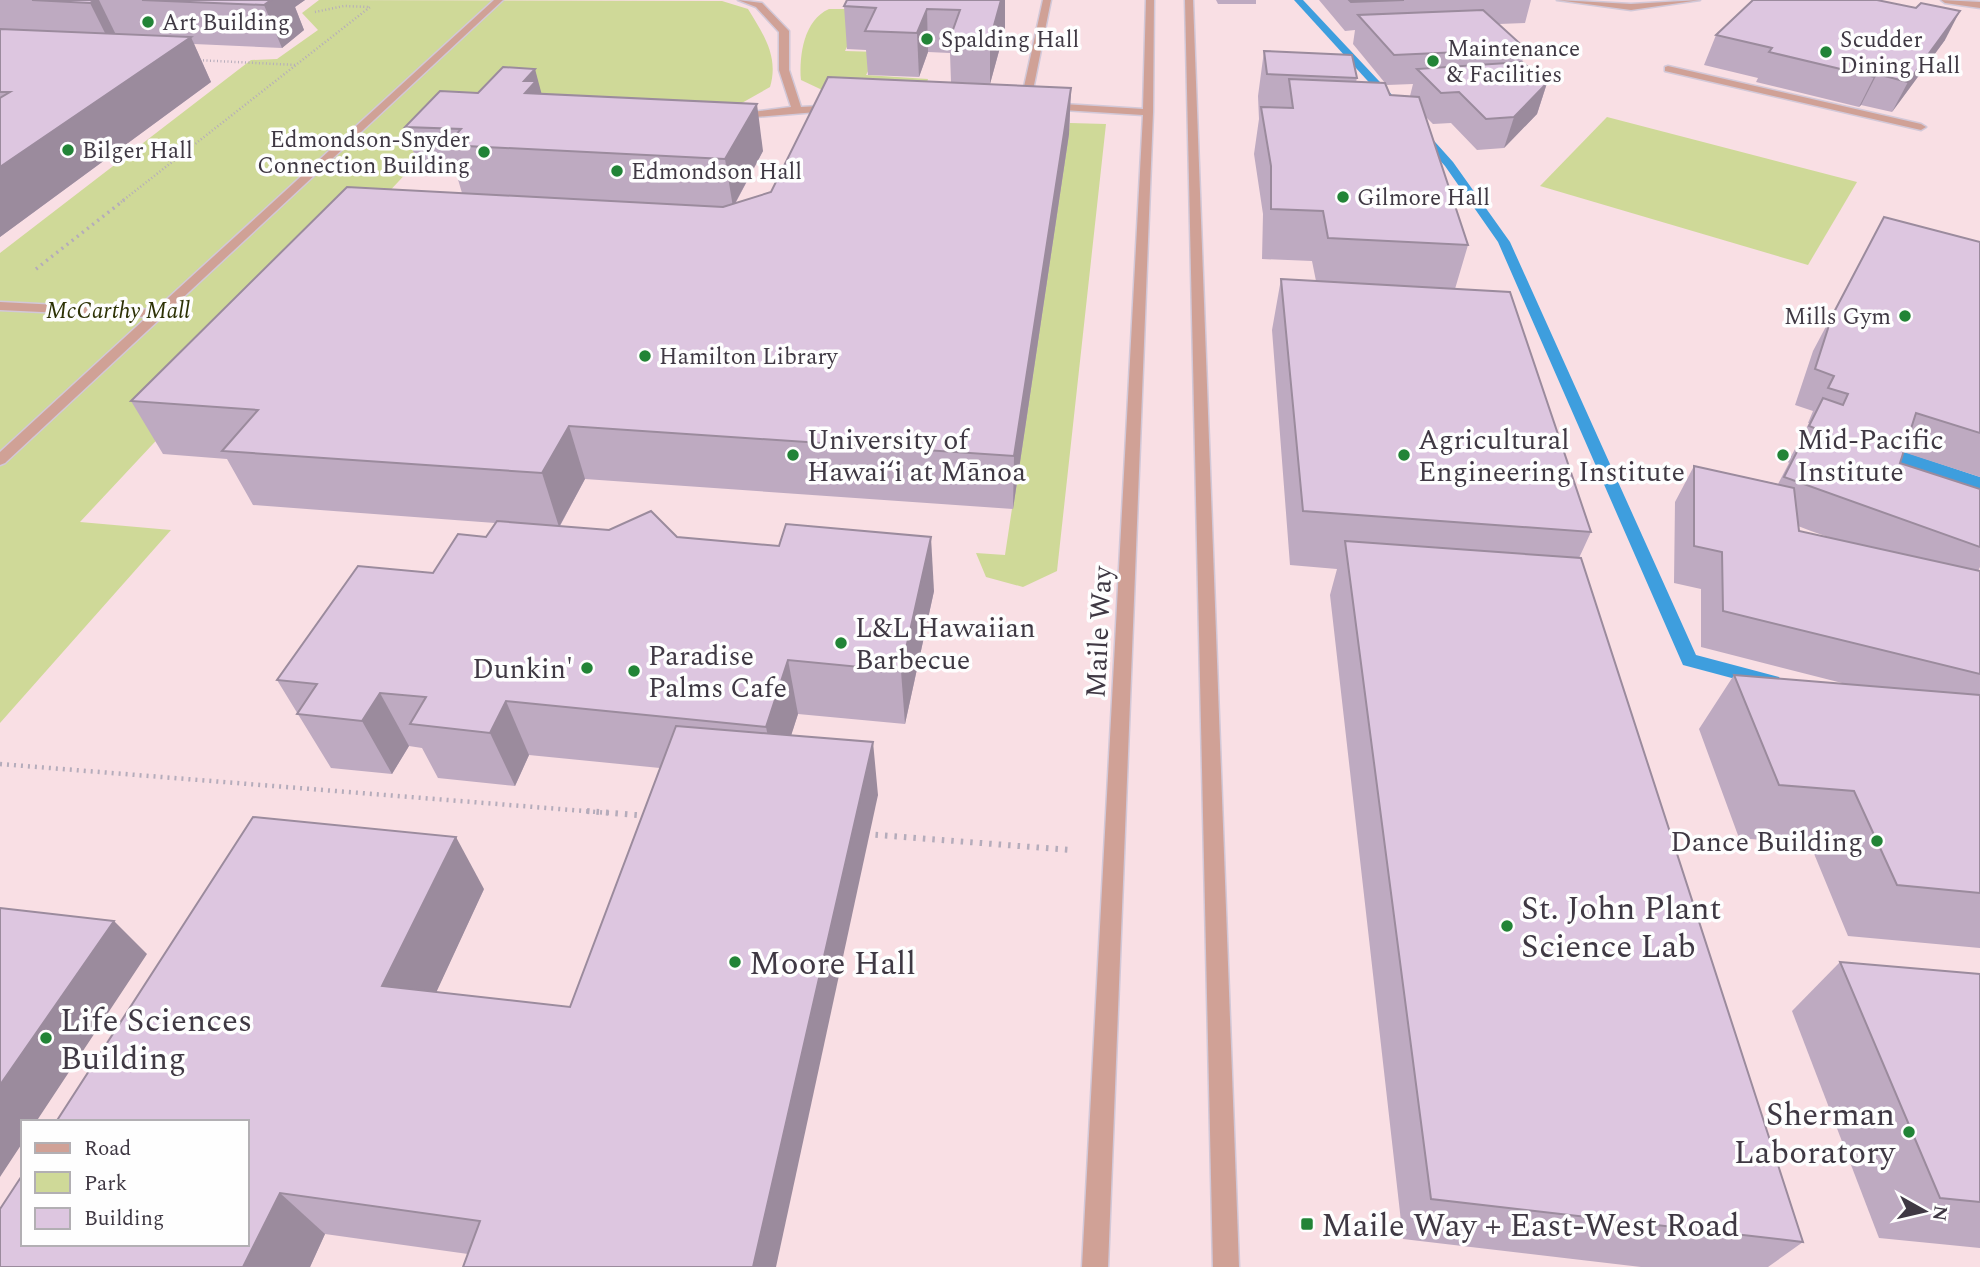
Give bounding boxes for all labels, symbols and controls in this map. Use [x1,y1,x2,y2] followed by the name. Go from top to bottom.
[162,6,290,41] place label: Art Building
[140,14,156,30] marker: Art Building
[941,23,1079,58] place label: Spalding Hall
[1840,23,1960,84] place label: Scudder Dining Hall
[919,31,935,47] marker: Spalding Hall
[1447,32,1580,93] place label: Maintenance & Facilities
[1818,44,1834,60] marker: Scudder Dining Hall
[1425,53,1441,69] marker: Maintenance & Facilities
[257,123,470,184] place label: Edmondson-Snyder Connection Building
[82,134,193,169] place label: Bilger Hall
[60,142,76,158] marker: Bilger Hall
[476,144,492,160] marker: Edmondson-Snyder Connection Building
[631,155,802,190] place label: Edmondson Hall
[609,163,625,179] marker: Edmondson Hall
[1357,181,1490,216] place label: Gilmore Hall
[1335,189,1351,205] marker: Gilmore Hall
[46,294,190,329] park label: McCarthy Mall
[1784,300,1891,335] place label: Mills Gym
[1897,308,1913,324] marker: Mills Gym
[659,340,839,375] place label: Hamilton Library
[637,348,653,364] marker: Hamilton Library
[807,419,1026,494] place label: University of Hawaiʻi at Mānoa
[1418,419,1685,494] place label: Agricultural Engineering Institute
[1797,419,1944,494] place label: Mid-Pacific Institute
[785,447,801,463] marker: University of Hawaiʻi at Mānoa
[1396,447,1412,463] marker: Agricultural Engineering Institute
[1775,447,1791,463] marker: Mid-Pacific Institute
[1075,563,1125,699] street label: Maile Way
[855,607,1036,682] place label: L&L Hawaiian Barbecue
[648,635,787,710] place label: Paradise Palms Cafe
[833,635,849,651] marker: L&L Hawaiian Barbecue
[472,648,573,691] place label: Dunkin'
[579,660,595,676] marker: Dunkin'
[626,663,642,679] marker: Paradise Palms Cafe
[1670,821,1863,864] place label: Dance Building
[1869,833,1885,849] marker: Dance Building
[1521,884,1722,972] place label: St. John Plant Science Lab
[1499,918,1515,934] marker: St. John Plant Science Lab
[749,939,916,989] place label: Moore Hall
[727,954,743,970] marker: Moore Hall
[60,996,252,1084] place label: Life Sciences Building
[38,1030,54,1046] marker: Life Sciences Building
[1734,1090,1896,1178] place label: Sherman Laboratory
[21,1120,248,1246] legend
[1901,1124,1917,1140] marker: Sherman Laboratory
[84,1133,131,1165] text: Road
[84,1168,128,1200] text: Park
[1889,1176,1959,1246] north arrow
[1321,1201,1740,1251] place label: Maile Way + East-West Road
[84,1203,164,1235] text: Building
[1924,1203,1955,1223] text: N
[1299,1216,1315,1232] marker: Maile Way + East-West Road

